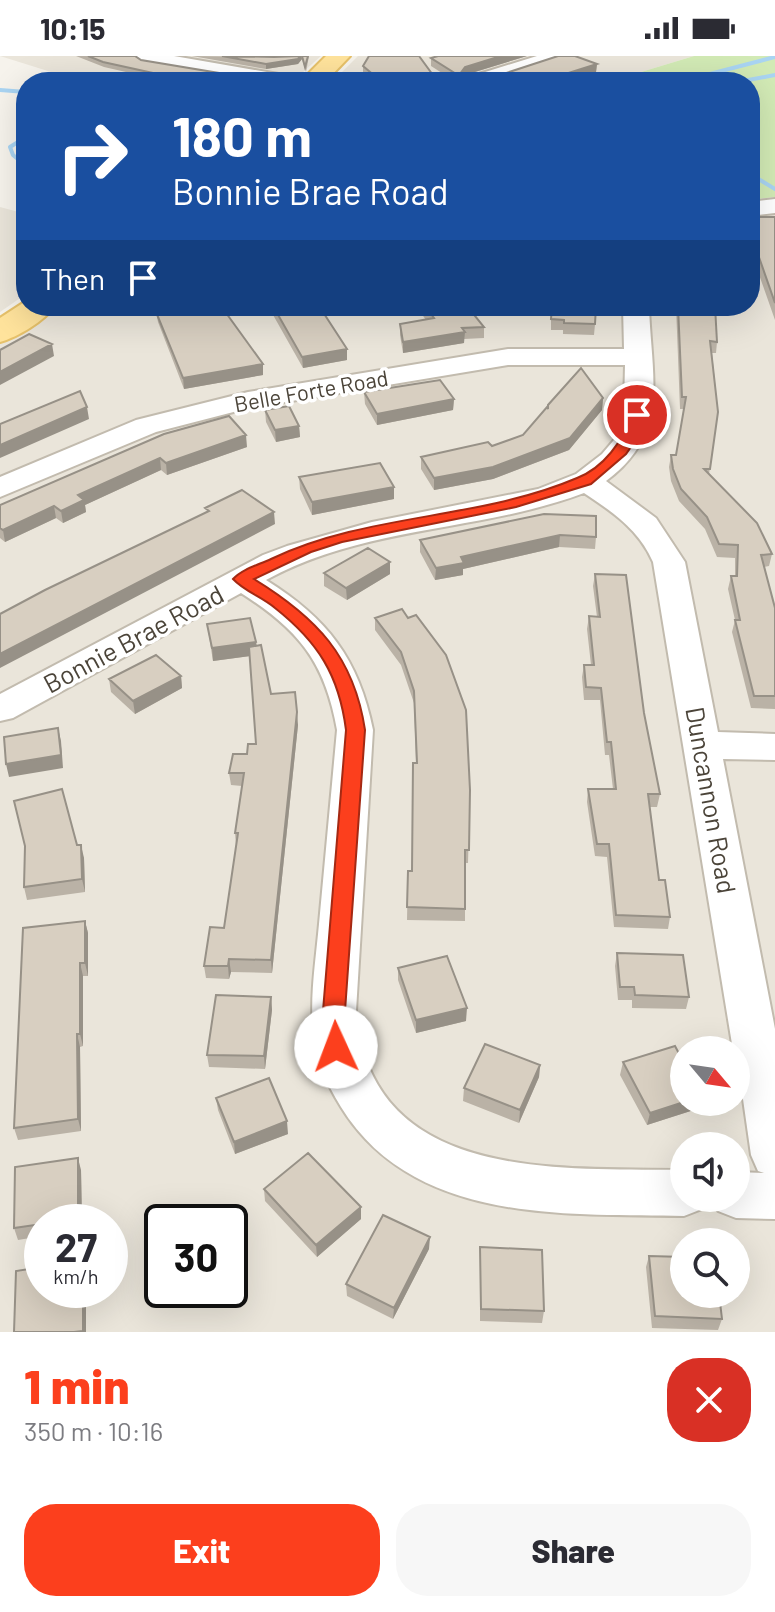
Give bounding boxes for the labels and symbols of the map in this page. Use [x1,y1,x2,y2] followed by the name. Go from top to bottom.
[232,364,390,416] street label: Belle Forte Road
[603,381,671,449] pin
[38,577,228,699] street label: Bonnie Brae Road
[680,704,744,896] street label: Duncannon Road
[294,1005,378,1089] position arrow
[670,1036,750,1116] north arrow
[144,1204,248,1308] speed limit sign: 30

